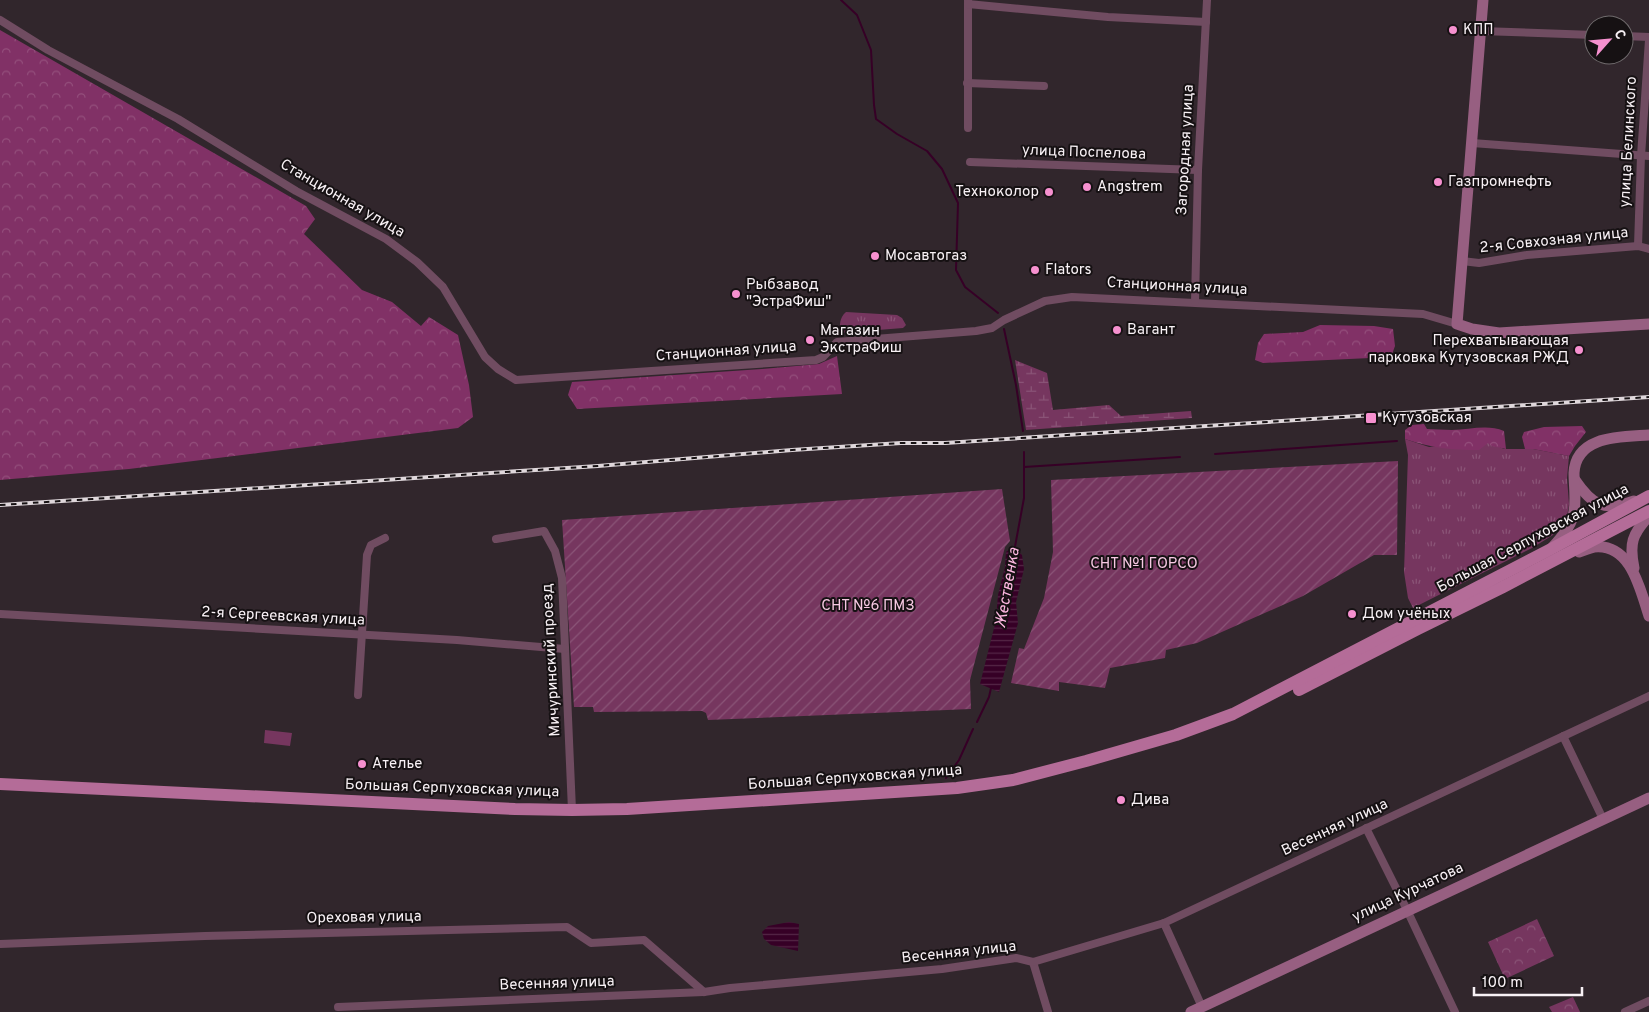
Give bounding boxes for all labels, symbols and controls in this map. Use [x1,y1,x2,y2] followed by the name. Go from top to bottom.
[1584,15,1634,65] north arrow
[1463,21,1494,40] place label: КПП
[1447,24,1459,36] marker: КПП
[1610,27,1629,43] text: С
[1616,76,1642,208] street label: улица Белинского
[1173,84,1199,216] street label: Загородная улица
[1022,141,1146,165] street label: улица Поспелова
[276,156,408,242] street label: Станционная улица
[1448,173,1552,192] place label: Газпромнефть
[1432,176,1444,188] marker: Газпромнефть
[1097,178,1163,197] place label: Angstrem
[1081,181,1093,193] marker: Angstrem
[955,183,1039,202] place label: Техноколор
[1043,186,1055,198] marker: Техноколор
[1479,224,1629,258] street label: 2-я Совхозная улица
[885,247,967,266] place label: Мосавтогаз
[869,250,881,262] marker: Мосавтогаз
[1045,261,1092,280] place label: Flators
[1029,264,1041,276] marker: Flators
[1106,274,1248,300] street label: Станционная улица
[746,276,831,312] place label: Рыбзавод "ЭстраФиш"
[730,288,742,300] marker: Рыбзавод "ЭстраФиш"
[1127,321,1175,340] place label: Вагант
[820,322,902,358] place label: Магазин ЭкстраФиш
[1111,324,1123,336] marker: Вагант
[1368,332,1569,368] place label: Перехватывающая парковка Кутузовская РЖД
[804,334,816,346] marker: Магазин ЭкстраФиш
[655,338,797,366] street label: Станционная улица
[1573,344,1585,356] marker: Перехватывающая парковка Кутузовская РЖД
[1382,409,1472,428] place label: Кутузовская
[1364,411,1378,425] marker: Кутузовская
[1434,480,1632,598] street label: Большая Серпуховская улица
[991,545,1025,630] water label: Жественка
[1090,555,1198,574] park label: СНТ №1 ГОРСО
[538,583,566,737] street label: Мичуринский проезд
[821,597,915,616] park label: СНТ №6 ПМЗ
[201,603,365,631] street label: 2-я Сергеевская улица
[1362,605,1451,624] place label: Дом учёных
[1346,608,1358,620] marker: Дом учёных
[372,755,422,774] place label: Ателье
[356,758,368,770] marker: Ателье
[747,761,963,795] street label: Большая Серпуховская улица
[344,776,560,802] street label: Большая Серпуховская улица
[1131,791,1169,810] place label: Дива
[1115,794,1127,806] marker: Дива
[1279,795,1391,861] street label: Весенняя улица
[1349,859,1467,927] street label: улица Курчатова
[306,907,422,929] street label: Ореховая улица
[901,938,1017,968] street label: Весенняя улица
[1474,964,1582,996] scale bar
[499,972,615,996] street label: Весенняя улица
[1482,974,1523,993] text: 100 m

